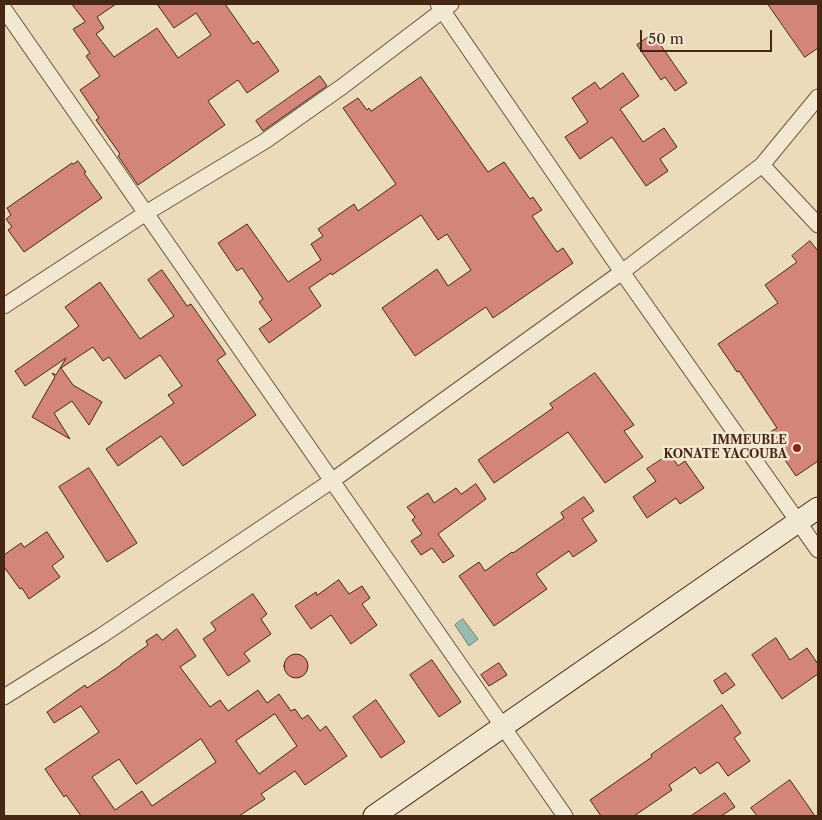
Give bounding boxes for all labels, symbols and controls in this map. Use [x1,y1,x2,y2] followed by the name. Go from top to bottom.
[642,20,774,52] scale bar
[648,29,684,48] text: 50 m
[664,434,787,462] place label: IMMEUBLE KONATE YACOUBA
[791,442,803,454] marker: IMMEUBLE KONATE YACOUBA

